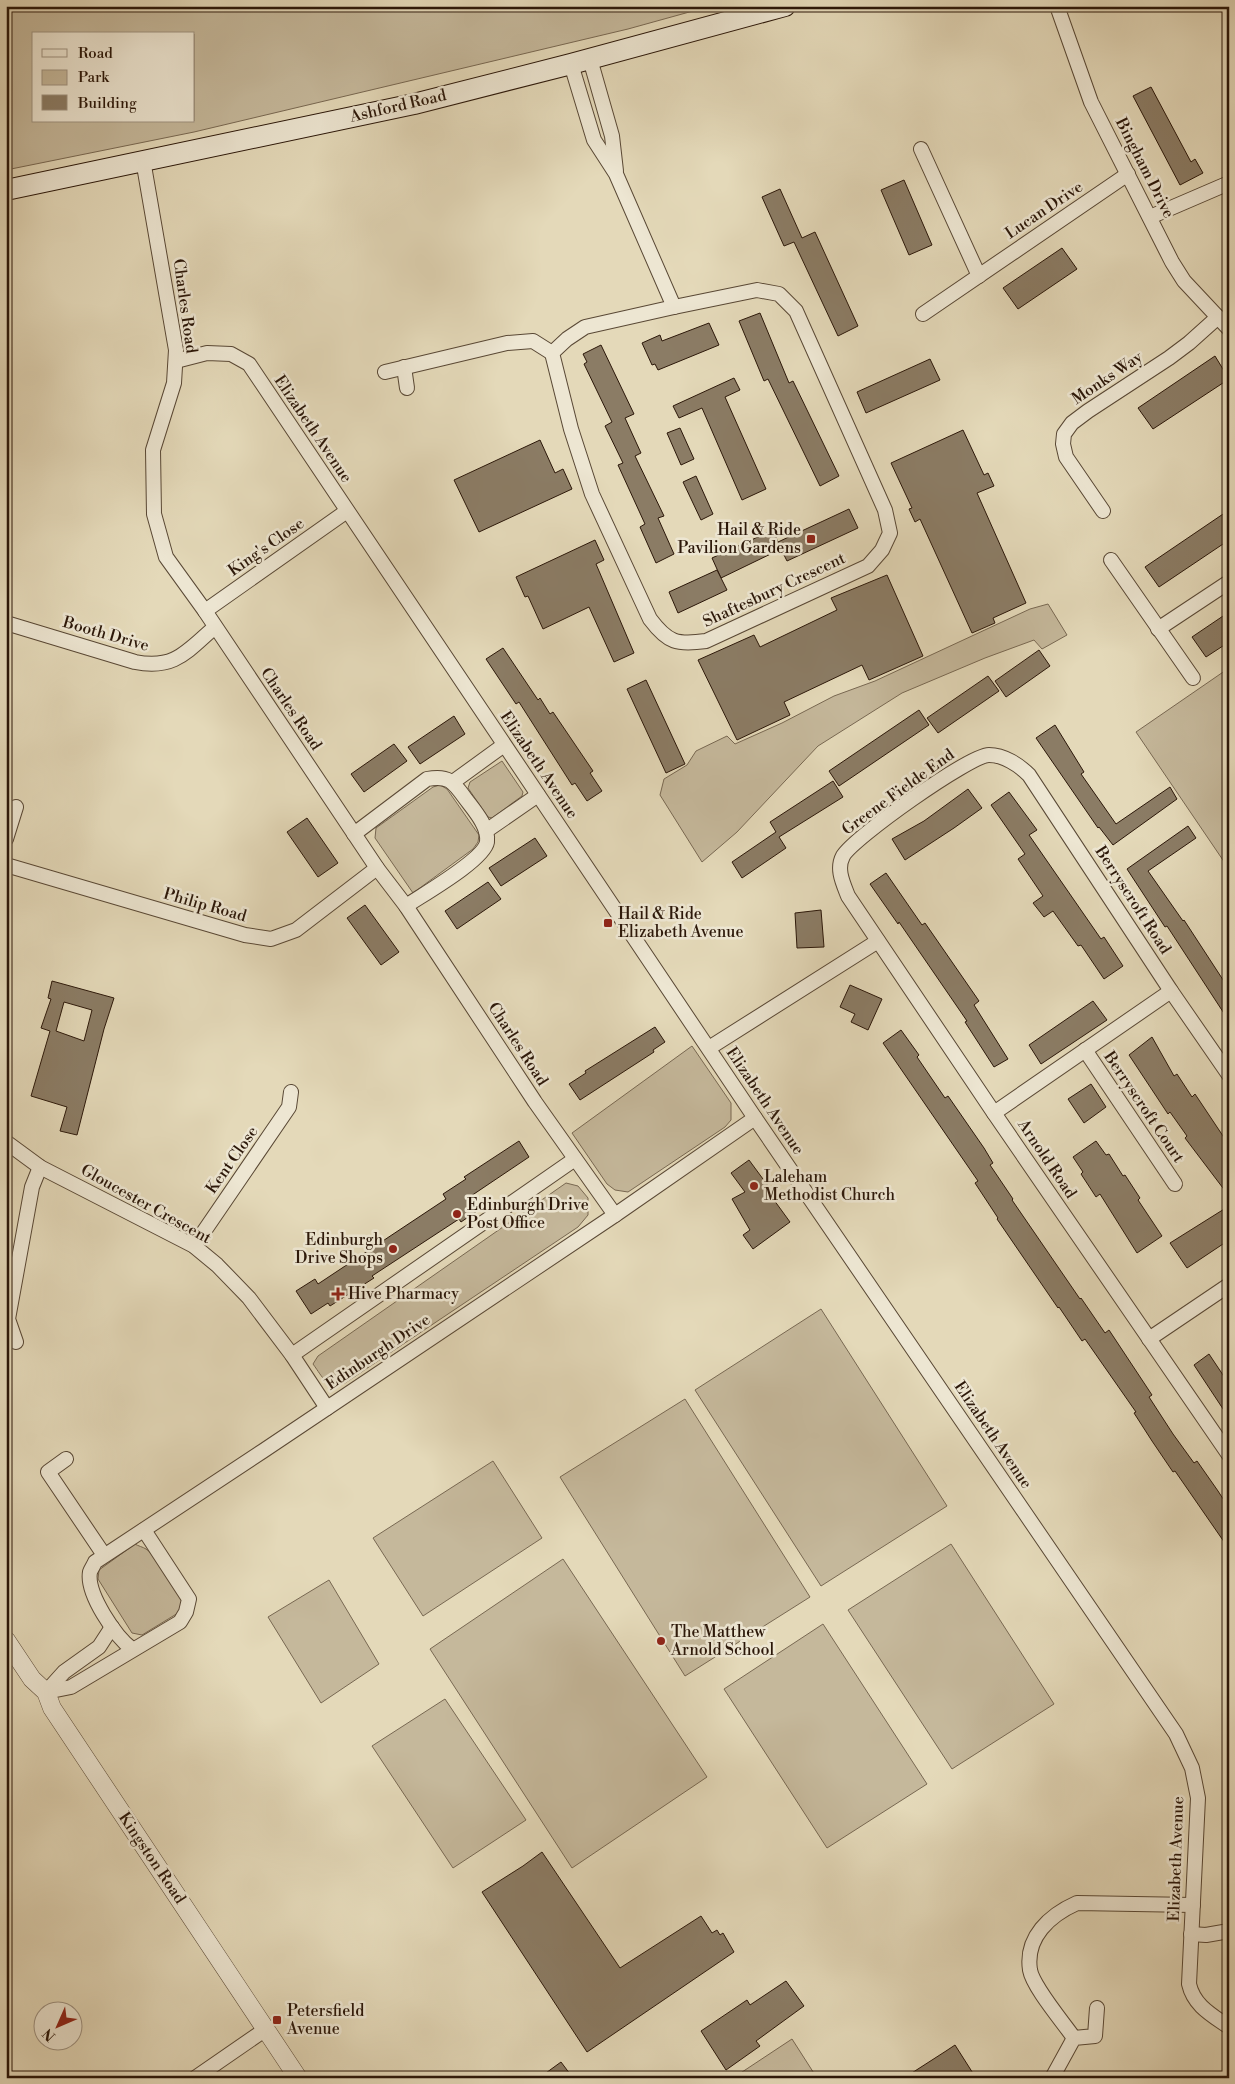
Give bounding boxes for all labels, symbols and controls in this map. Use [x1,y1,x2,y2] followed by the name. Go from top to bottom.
[32,32,195,122] legend
[78,44,113,63] text: Road
[78,68,110,87] text: Park
[347,85,448,127] street label: Ashford Road
[77,94,137,113] text: Building
[1111,114,1179,222] street label: Bingham Drive
[1001,177,1087,243] street label: Lucan Drive
[168,257,202,355] street label: Charles Road
[1068,347,1146,409] street label: Monks Way
[270,371,356,487] street label: Elizabeth Avenue
[224,513,308,581] street label: King's Close
[677,520,801,558] place label: Hail & Ride Pavilion Gardens
[805,533,817,545] marker: Hail & Ride Pavilion Gardens
[700,548,849,632] street label: Shaftesbury Crescent
[60,612,151,656] street label: Booth Drive
[256,664,326,754] street label: Charles Road
[496,707,582,823] street label: Elizabeth Avenue
[838,744,958,840] street label: Greene Fielde End
[1090,841,1175,958] street label: Berryscroft Road
[161,884,249,926] street label: Philip Road
[618,904,743,942] place label: Hail & Ride Elizabeth Avenue
[602,917,614,929] marker: Hail & Ride Elizabeth Avenue
[484,999,552,1089] street label: Charles Road
[722,1043,808,1159] street label: Elizabeth Avenue
[1099,1047,1189,1167] street label: Berryscroft Court
[1013,1115,1081,1202] street label: Arnold Road
[201,1122,263,1198] street label: Kent Close
[77,1160,215,1248] street label: Gloucester Crescent
[764,1167,895,1205] place label: Laleham Methodist Church
[748,1180,760,1192] marker: Laleham Methodist Church
[467,1195,589,1233] place label: Edinburgh Drive Post Office
[451,1208,463,1220] marker: Edinburgh Drive Post Office
[295,1230,383,1268] place label: Edinburgh Drive Shops
[387,1243,399,1255] marker: Edinburgh Drive Shops
[348,1284,459,1304] place label: Hive Pharmacy
[332,1288,344,1300] marker: Hive Pharmacy
[322,1310,434,1394] street label: Edinburgh Drive
[950,1377,1036,1493] street label: Elizabeth Avenue
[670,1622,774,1660] place label: The Matthew Arnold School
[655,1635,667,1647] marker: The Matthew Arnold School
[1164,1796,1188,1922] street label: Elizabeth Avenue
[114,1808,190,1908] street label: Kingston Road
[286,2001,364,2039] place label: Petersfield Avenue
[32,2002,82,2052] north arrow
[271,2014,283,2026] marker: Petersfield Avenue
[39,2024,60,2045] text: N

